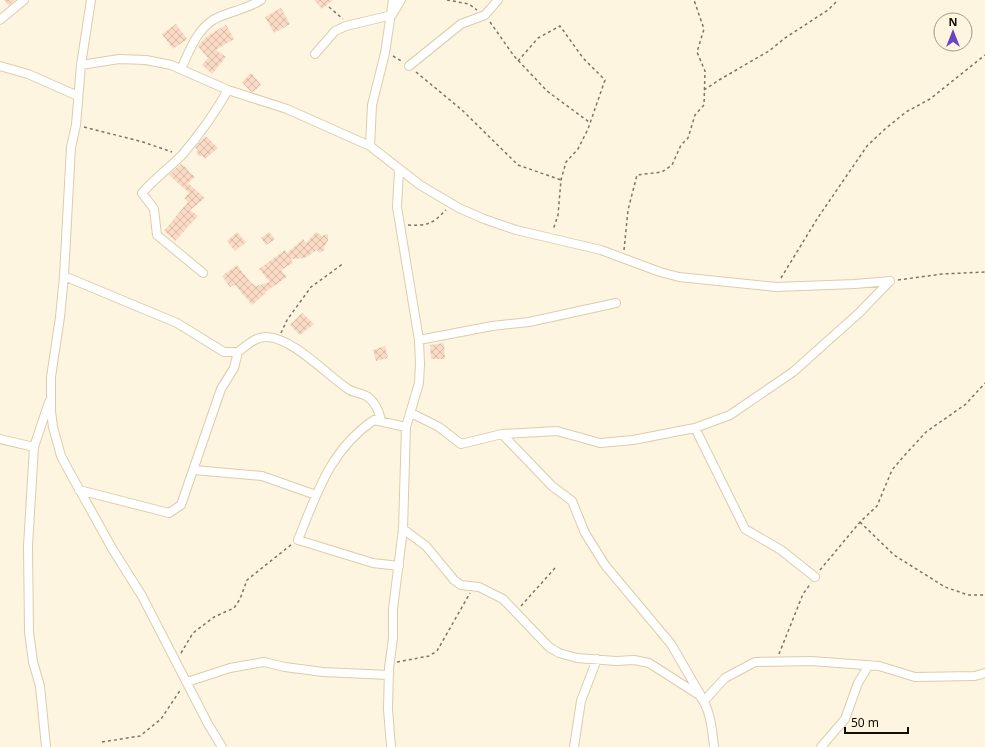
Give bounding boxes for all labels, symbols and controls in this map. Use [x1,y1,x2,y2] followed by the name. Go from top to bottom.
[933,12,973,52] north arrow
[949,14,957,29] text: N
[845,709,908,735] scale bar
[851,714,879,731] text: 50 m

